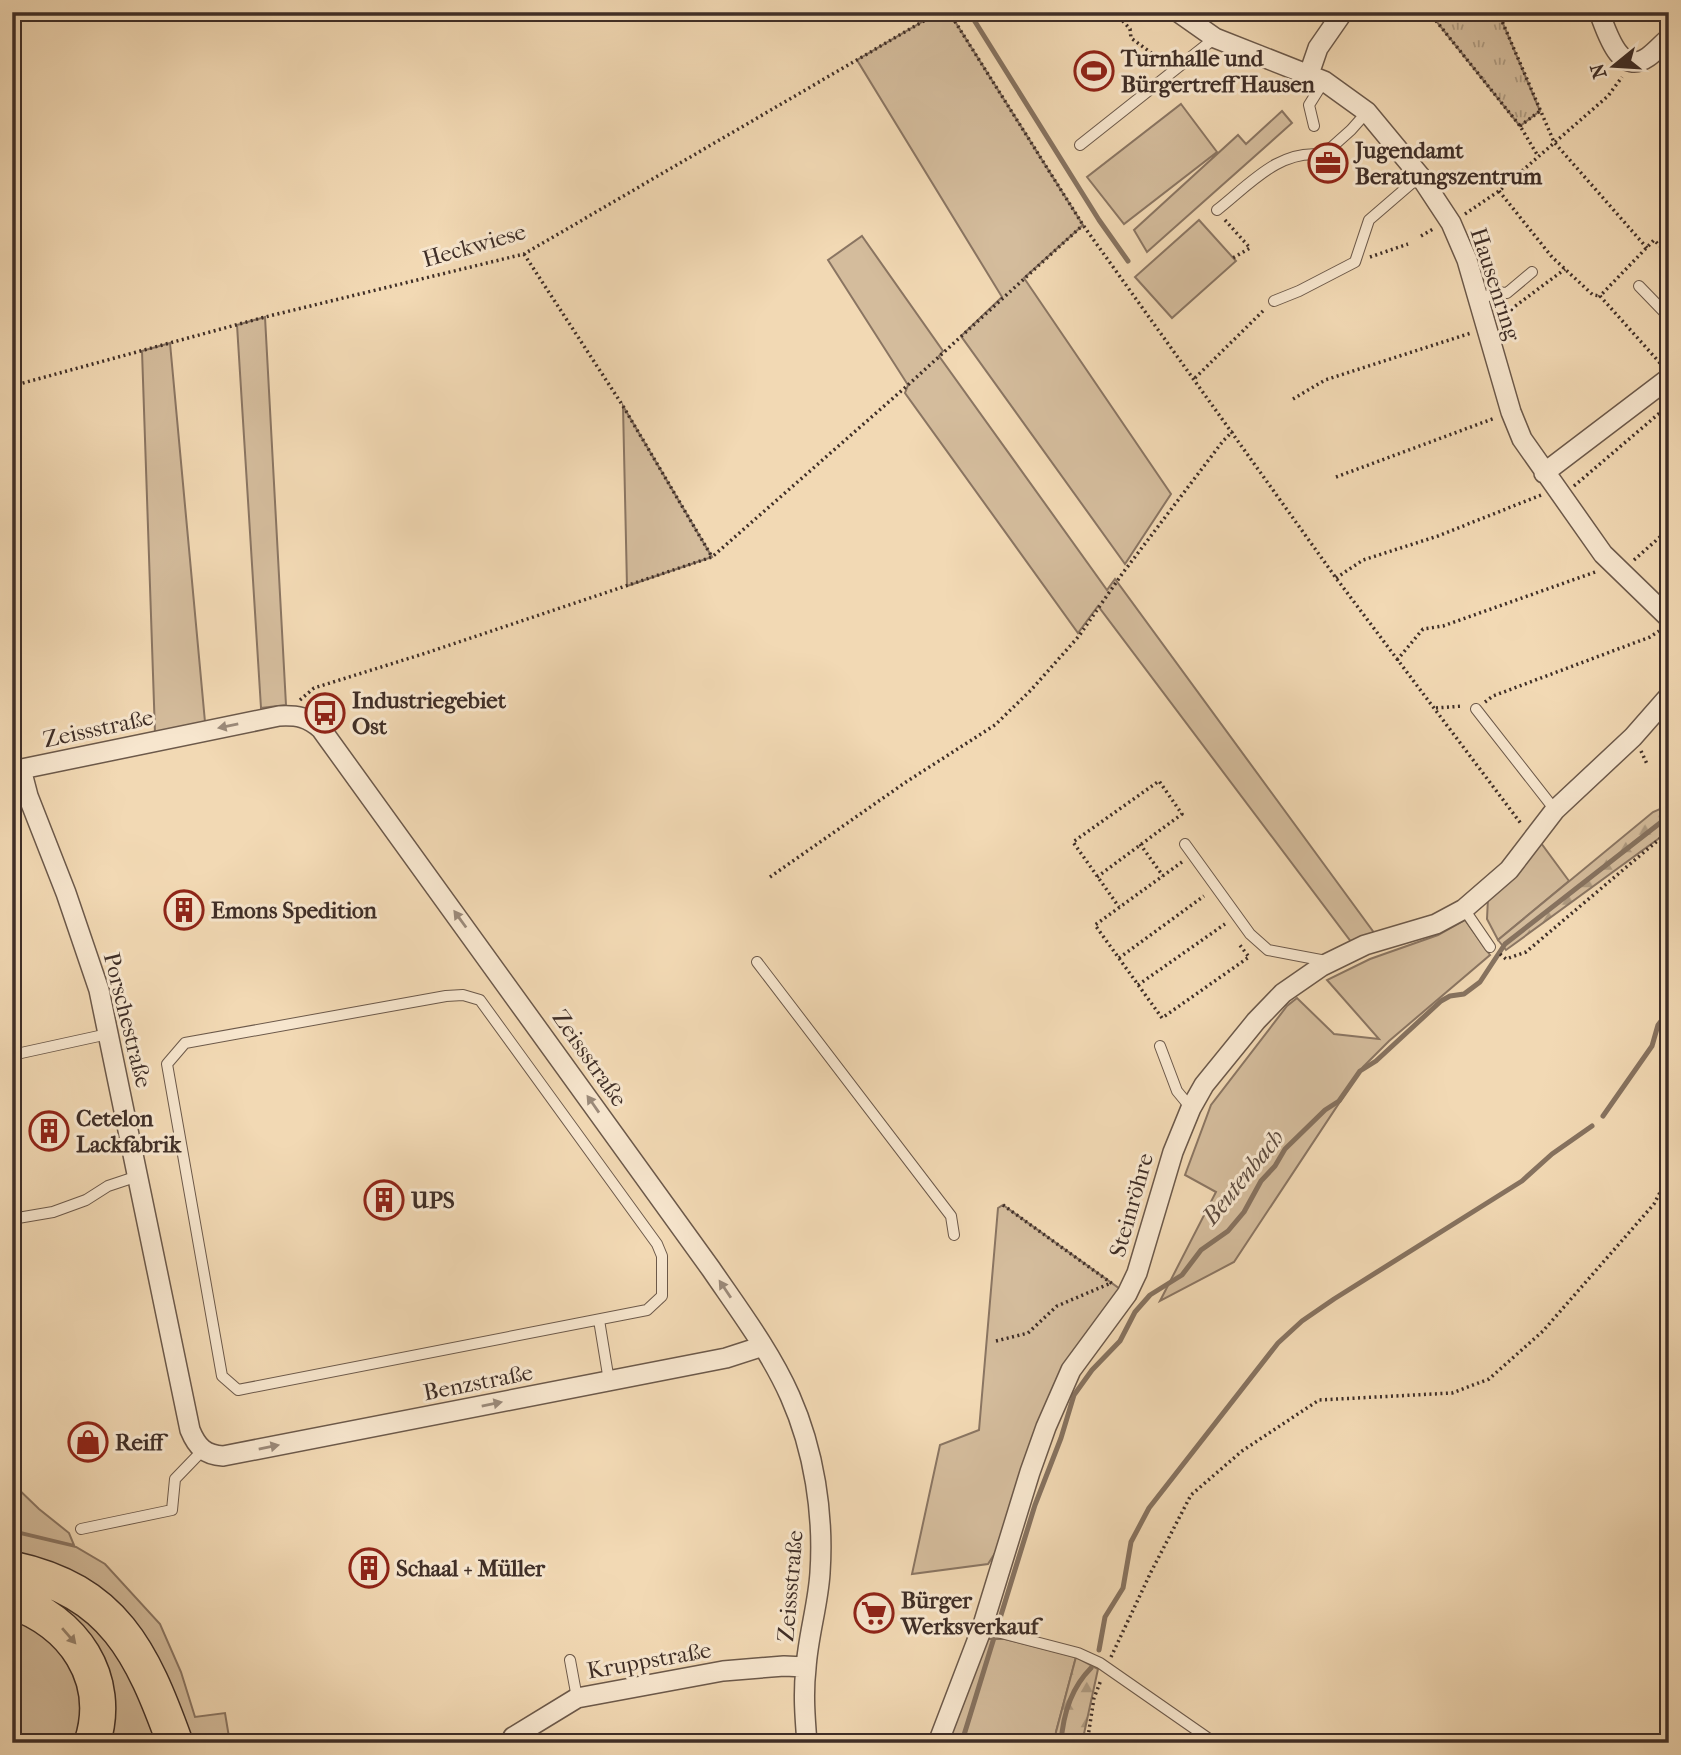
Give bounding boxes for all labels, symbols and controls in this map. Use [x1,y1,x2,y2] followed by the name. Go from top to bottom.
[1580,32,1650,102] north arrow
[1120,45,1316,98] place label: Turnhalle und Bürgertreff Hausen
[1073,50,1115,92] sports icon: Turnhalle und Bürgertreff Hausen
[1586,60,1611,81] text: N
[1353,137,1543,190] place label: Jugendamt Beratungszentrum
[1307,142,1349,184] office icon: Jugendamt Beratungszentrum
[419,218,529,273] street label: Heckwiese
[1465,224,1527,345] street label: Hausenring
[352,687,507,740] place label: Industriegebiet Ost
[304,692,346,734] bus stop icon: Industriegebiet Ost
[41,704,156,753] street label: Zeissstraße
[217,721,239,732] one-way arrow
[163,889,205,931] building icon: Emons Spedition
[211,897,378,924] place label: Emons Spedition
[453,910,467,928] one-way arrow
[98,950,157,1091] street label: Porschestraße
[546,1005,633,1112] street label: Zeissstraße
[586,1095,600,1113] one-way arrow
[76,1105,182,1158] place label: Cetelon Lackfabrik
[28,1110,70,1152] building icon: Cetelon Lackfabrik
[1195,1124,1290,1232] water label: Beutenbach
[1104,1150,1159,1260] street label: Steinröhre
[363,1179,405,1221] building icon: UPS
[410,1187,455,1214] place label: UPS
[718,1280,732,1298] one-way arrow
[421,1359,535,1406] street label: Benzstraße
[481,1398,503,1409] one-way arrow
[67,1421,109,1463] shop icon: Reiff
[115,1429,169,1456] place label: Reiff
[258,1442,280,1453] one-way arrow
[772,1529,809,1643] street label: Zeissstraße
[348,1547,390,1589] building icon: Schaal + Müller
[396,1555,546,1582] place label: Schaal + Müller
[900,1587,1044,1640] place label: Bürger Werksverkauf
[853,1592,895,1634] supermarket icon: Bürger Werksverkauf
[61,1627,77,1645] one-way arrow
[585,1636,713,1685] street label: Kruppstraße

